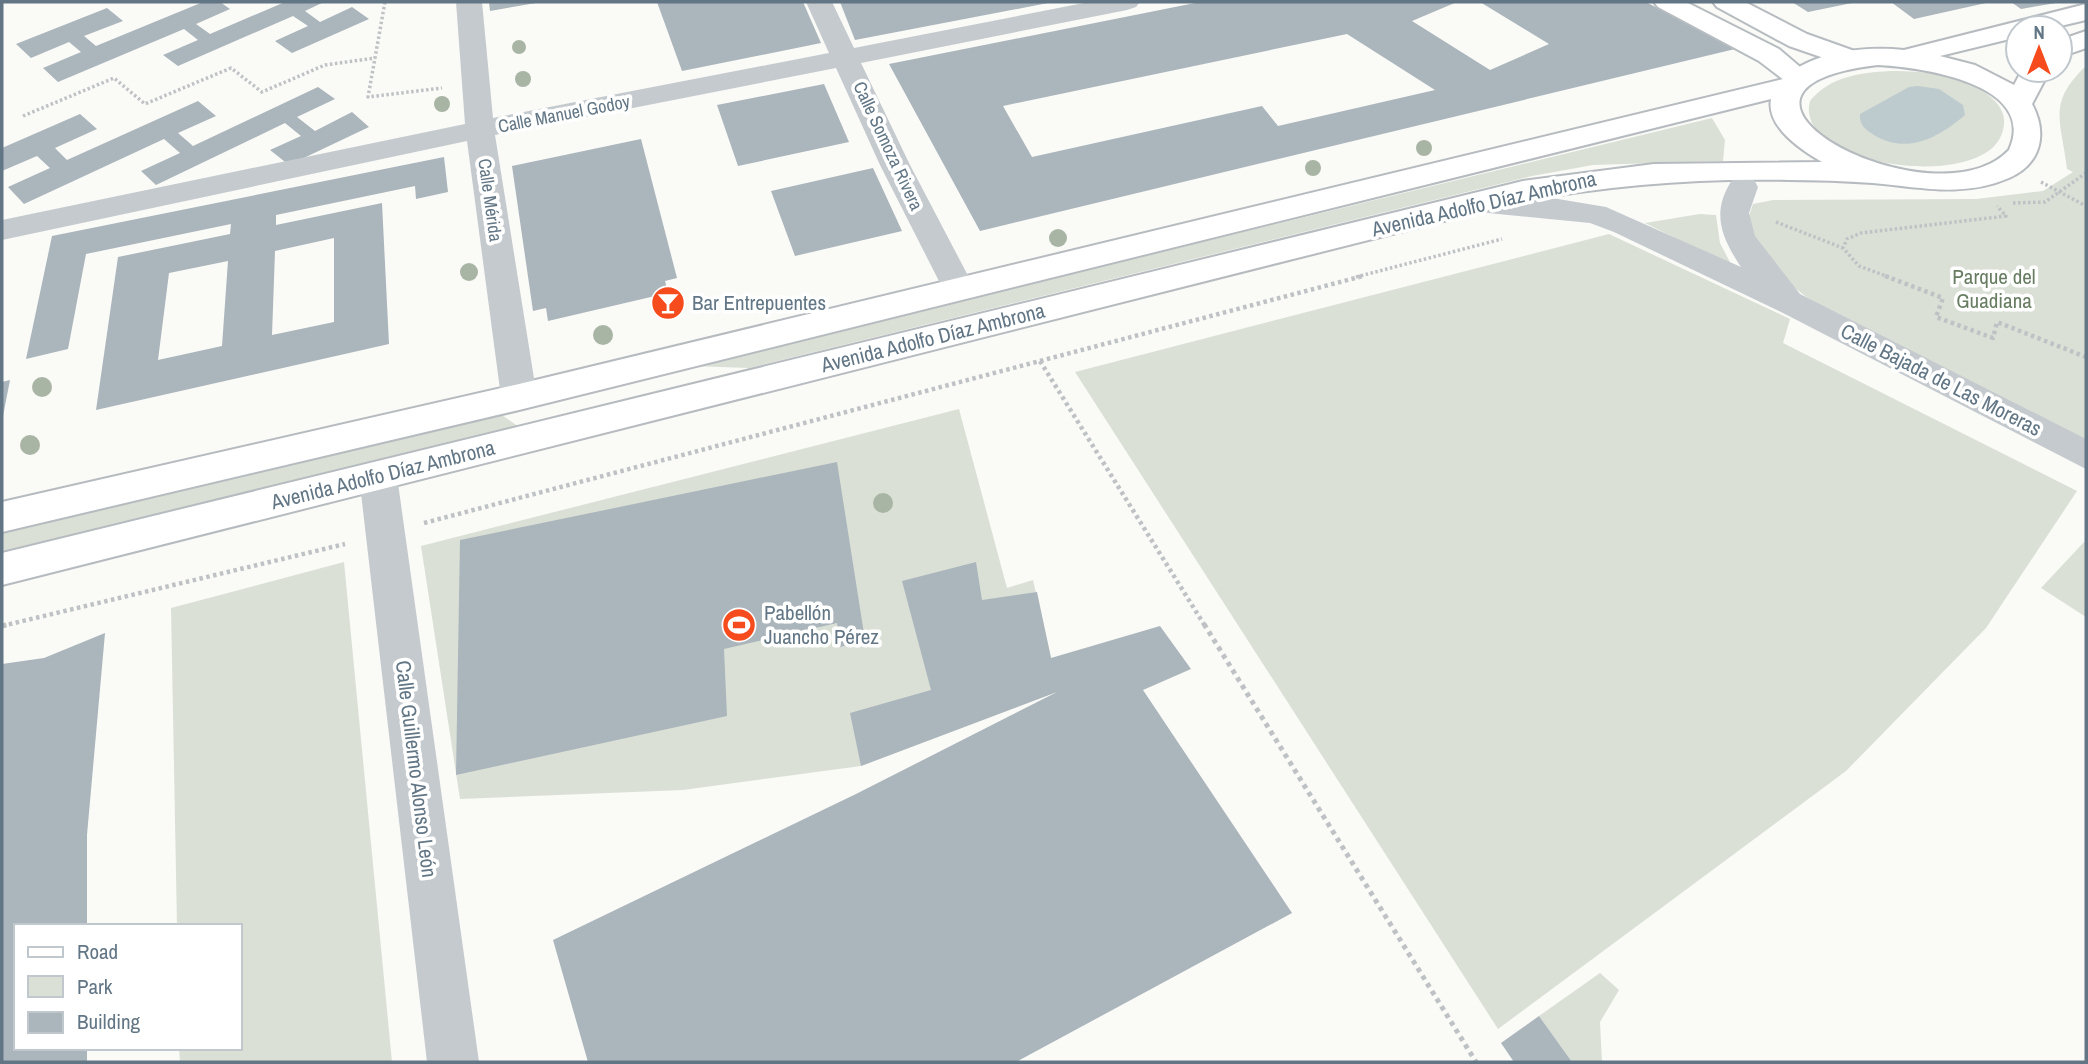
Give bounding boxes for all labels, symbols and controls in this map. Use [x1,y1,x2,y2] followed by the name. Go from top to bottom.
[2004,14,2074,84] north arrow
[2033,19,2045,45] text: N
[848,77,929,214] street label: Calle Somoza Rivera
[496,88,633,139] street label: Calle Manuel Godoy
[472,157,509,243] street label: Calle Mérida
[1368,163,1599,244] street label: Avenida Adolfo Díaz Ambrona
[1952,262,2036,315] park label: Parque del Guadiana
[649,284,687,322] bar icon: Bar Entrepuentes
[692,288,826,317] place label: Bar Entrepuentes
[817,296,1048,380] street label: Avenida Adolfo Díaz Ambrona
[1836,316,2047,443] street label: Calle Bajada de Las Moreras
[267,433,498,517] street label: Avenida Adolfo Díaz Ambrona
[764,598,879,651] place label: Pabellón Juancho Pérez
[720,606,758,644] sports icon: Pabellón Juancho Pérez
[389,659,444,879] street label: Calle Guillermo Alonso León
[14,924,242,1050] legend
[77,937,118,966] text: Road
[77,972,113,1001] text: Park
[77,1007,141,1036] text: Building

